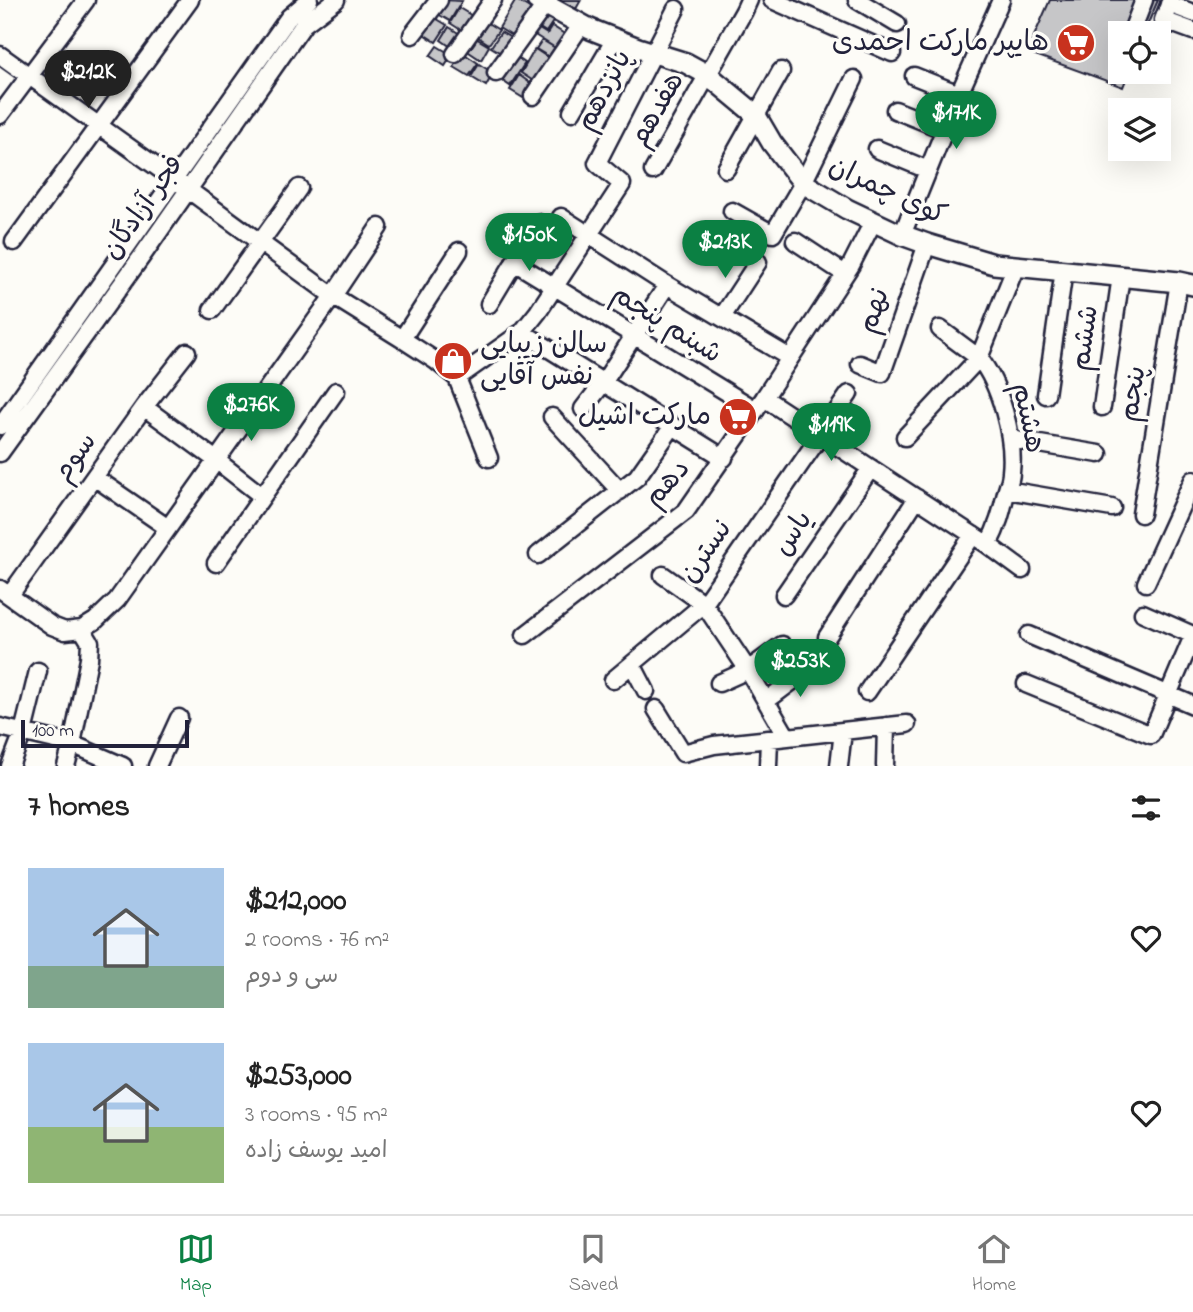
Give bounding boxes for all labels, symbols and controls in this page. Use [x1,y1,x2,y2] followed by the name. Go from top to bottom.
[1108,21,1171,161] map controls
[1108,21,1171,84] button: locate
[1055,22,1097,64] supermarket icon: هایپر مارکت احمدی
[832,23,1049,64] place label: هایپر مارکت احمدی
[566,43,644,139] street label: پانزدهم
[39,50,137,110] pin: $212K
[60,56,116,89] text: $212K
[620,65,696,155] street label: هفدهم
[907,92,1005,151] pin: $171K
[931,97,981,130] text: $171K
[1108,98,1171,161] button: layers
[93,147,195,269] street label: فجر آزادگان
[821,147,953,237] street label: کوی چمران
[480,214,578,273] pin: $150K
[501,219,557,252] text: $150K
[676,220,774,280] pin: $213K
[698,226,752,259] text: $213K
[603,275,729,375] street label: شبنم پنجم
[848,283,902,339] street label: نهم
[1061,302,1111,374] street label: ششم
[480,325,607,398] place label: سالن زیبایی نفس آقایی
[432,340,474,382] shop icon: سالن زیبایی نفس آقایی
[1109,363,1159,425] street label: پنجم
[1000,379,1054,457] street label: هشتم
[202,384,300,443] pin: $276K
[223,389,279,422] text: $276K
[717,396,759,438] supermarket icon: مارکت اشیل
[578,397,711,438] place label: مارکت اشیل
[782,404,880,463] pin: $119K
[808,409,854,442] text: $119K
[44,424,108,492] street label: سوم
[635,451,701,517] street label: دهم
[764,503,824,565] street label: یاس
[670,512,744,592] street label: نسترن
[751,640,849,699] pin: $253K
[770,645,830,678] text: $253K
[21,717,189,749] scale bar
[32,718,74,745] text: 100 m
[28,786,130,830] text: 7 homes
[1127,789,1165,827] icon: filters
[245,880,347,924] text: $212,000
[84,896,168,980] icon: home
[1127,919,1165,957] icon: heart
[245,924,389,957] text: 2 rooms · 76 m²
[245,960,338,993] text: سی و دوم
[245,1055,352,1099] text: $253,000
[84,1071,168,1155] icon: home
[1127,1094,1165,1132] icon: heart
[245,1099,388,1132] text: 3 rooms · 95 m²
[245,1135,387,1168] text: امید یوسف زاده
[177,1230,215,1299] tab: Map
[569,1230,618,1299] tab: Saved
[972,1230,1016,1299] tab: Home

